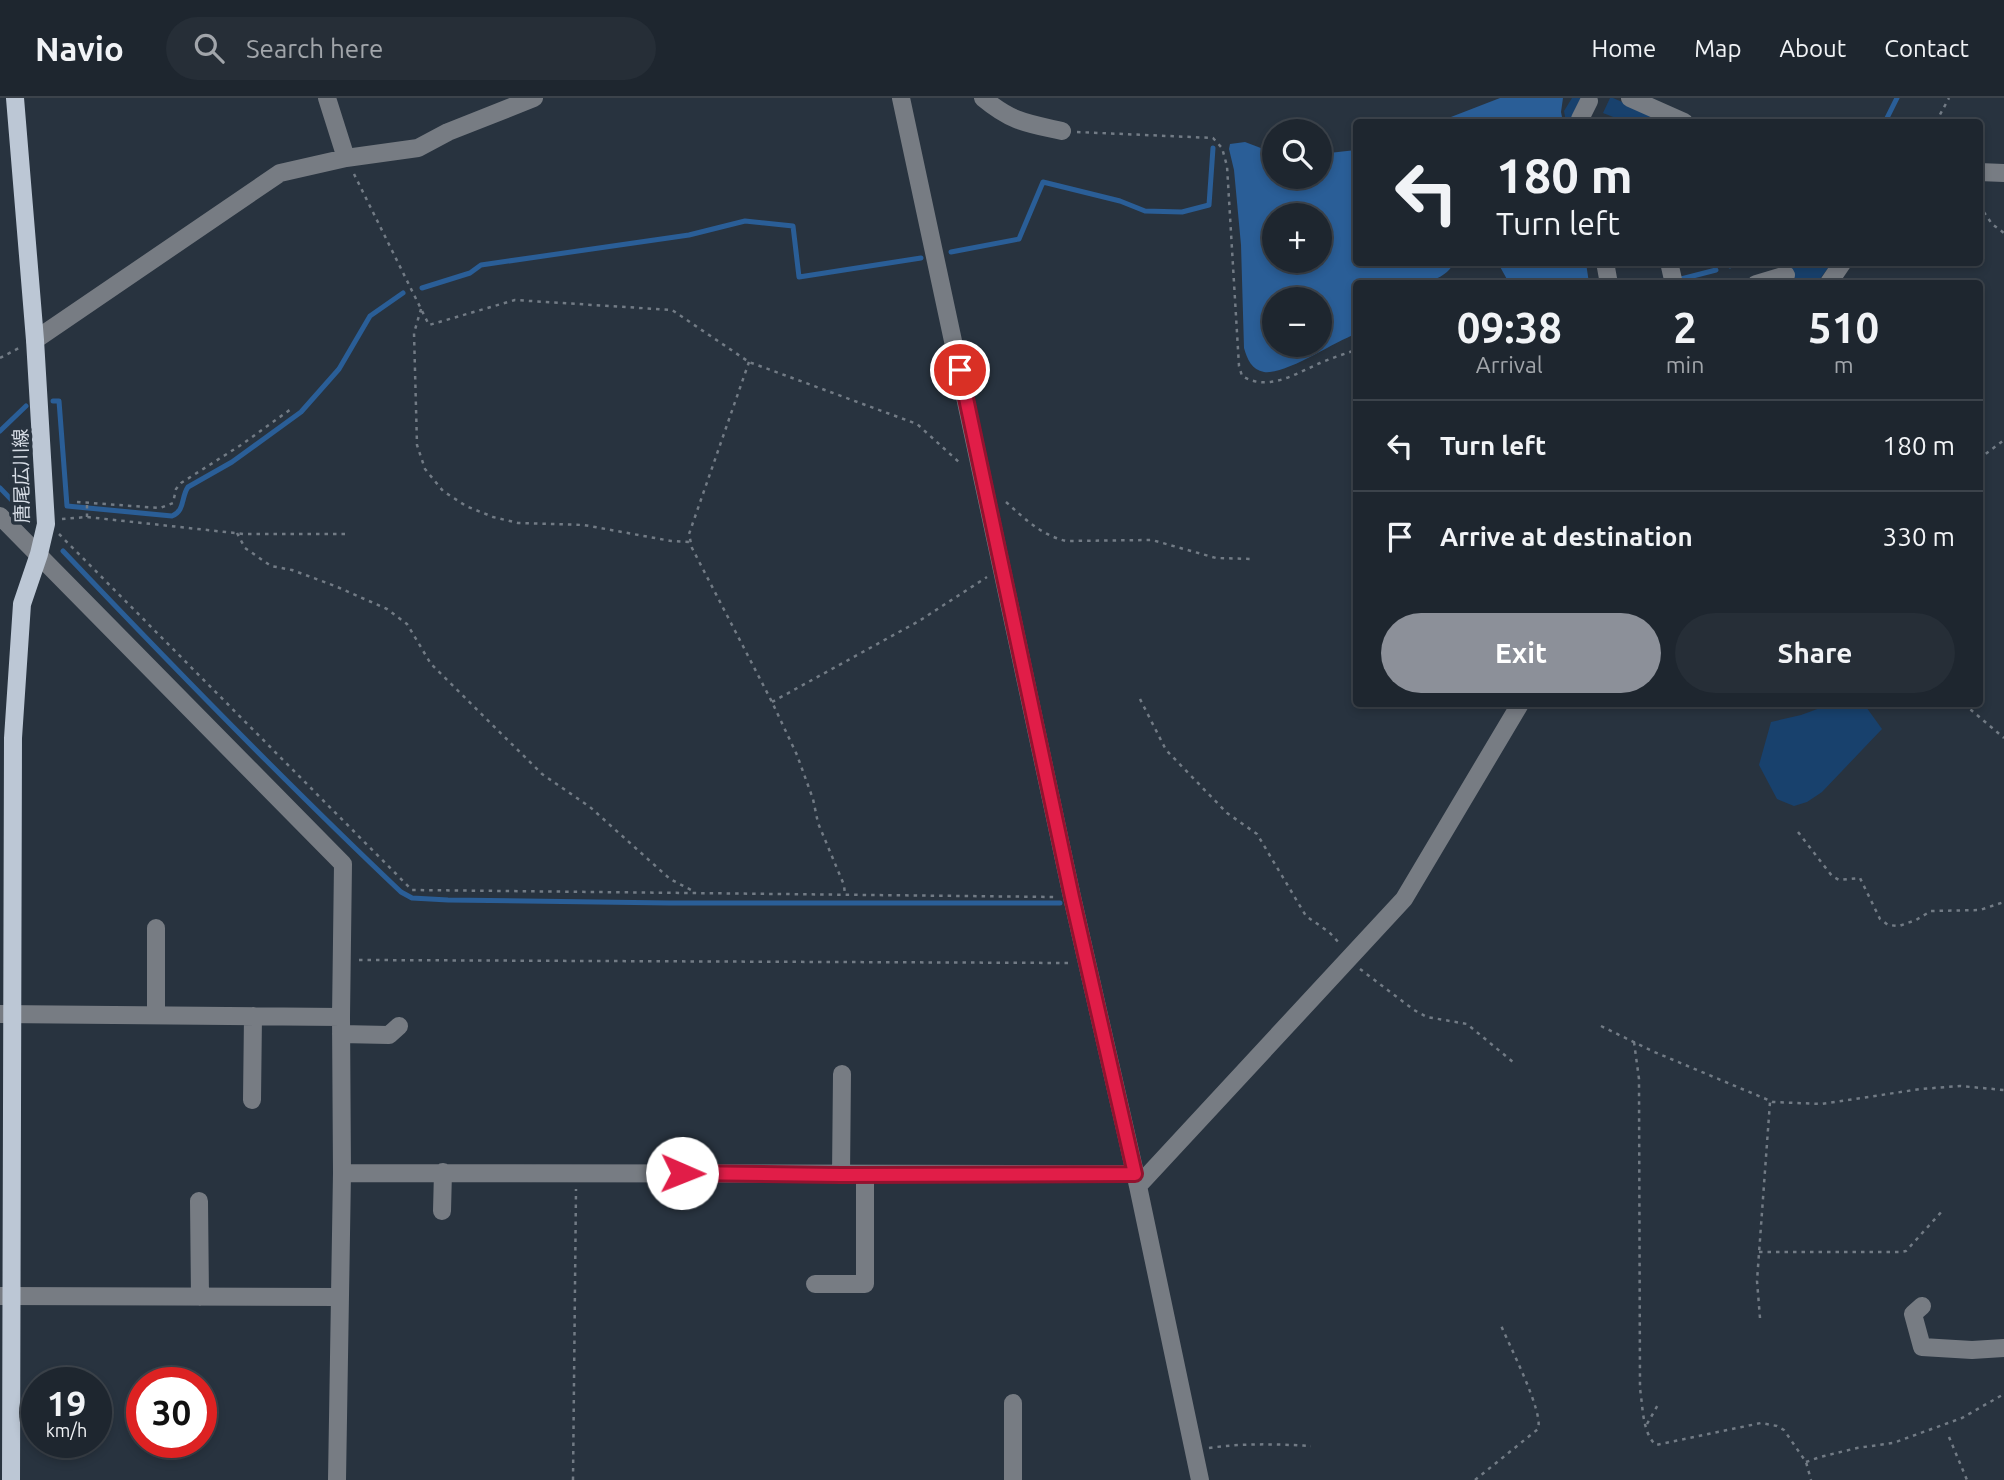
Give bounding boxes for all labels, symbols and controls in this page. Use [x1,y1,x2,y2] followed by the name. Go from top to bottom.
[166,17,656,80] search box
[190,29,228,67] icon: search
[35,30,124,67] text: Navio
[246,34,383,63] text: Search here
[1591,35,1656,62] text: Home
[1694,35,1741,62] text: Map
[1779,35,1846,62] text: About
[1884,35,1969,62] text: Contact
[1262,119,1332,357] map controls
[1262,119,1332,189] button: search
[1381,147,1472,238] icon: left
[1496,147,1633,202] text: 180 m
[1262,203,1332,273] button: +
[1496,205,1620,241] text: Turn left
[1262,287,1332,357] button: −
[1457,304,1562,351] text: 09:38
[1673,304,1697,351] text: 2
[1808,304,1879,351] text: 510
[930,340,990,400] pin
[941,351,979,389] icon: arrive
[1476,352,1543,377] text: Arrival
[1666,352,1704,377] text: min
[1834,352,1854,377] text: m
[1381,427,1419,465] icon: left
[9,428,33,524] street label: 唐尾広川線
[1440,431,1546,460] text: Turn left
[1883,431,1955,460] text: 180 m
[1381,518,1419,556] icon: arrive
[1440,522,1693,551] text: Arrive at destination
[1883,522,1955,551] text: 330 m
[1381,613,1661,693] button: Exit
[1675,613,1955,693] button: Share
[645,1136,719,1210] position arrow
[126,1367,217,1458] speed limit sign: 30
[47,1383,86,1423] text: 19
[46,1420,87,1440] text: km/h

